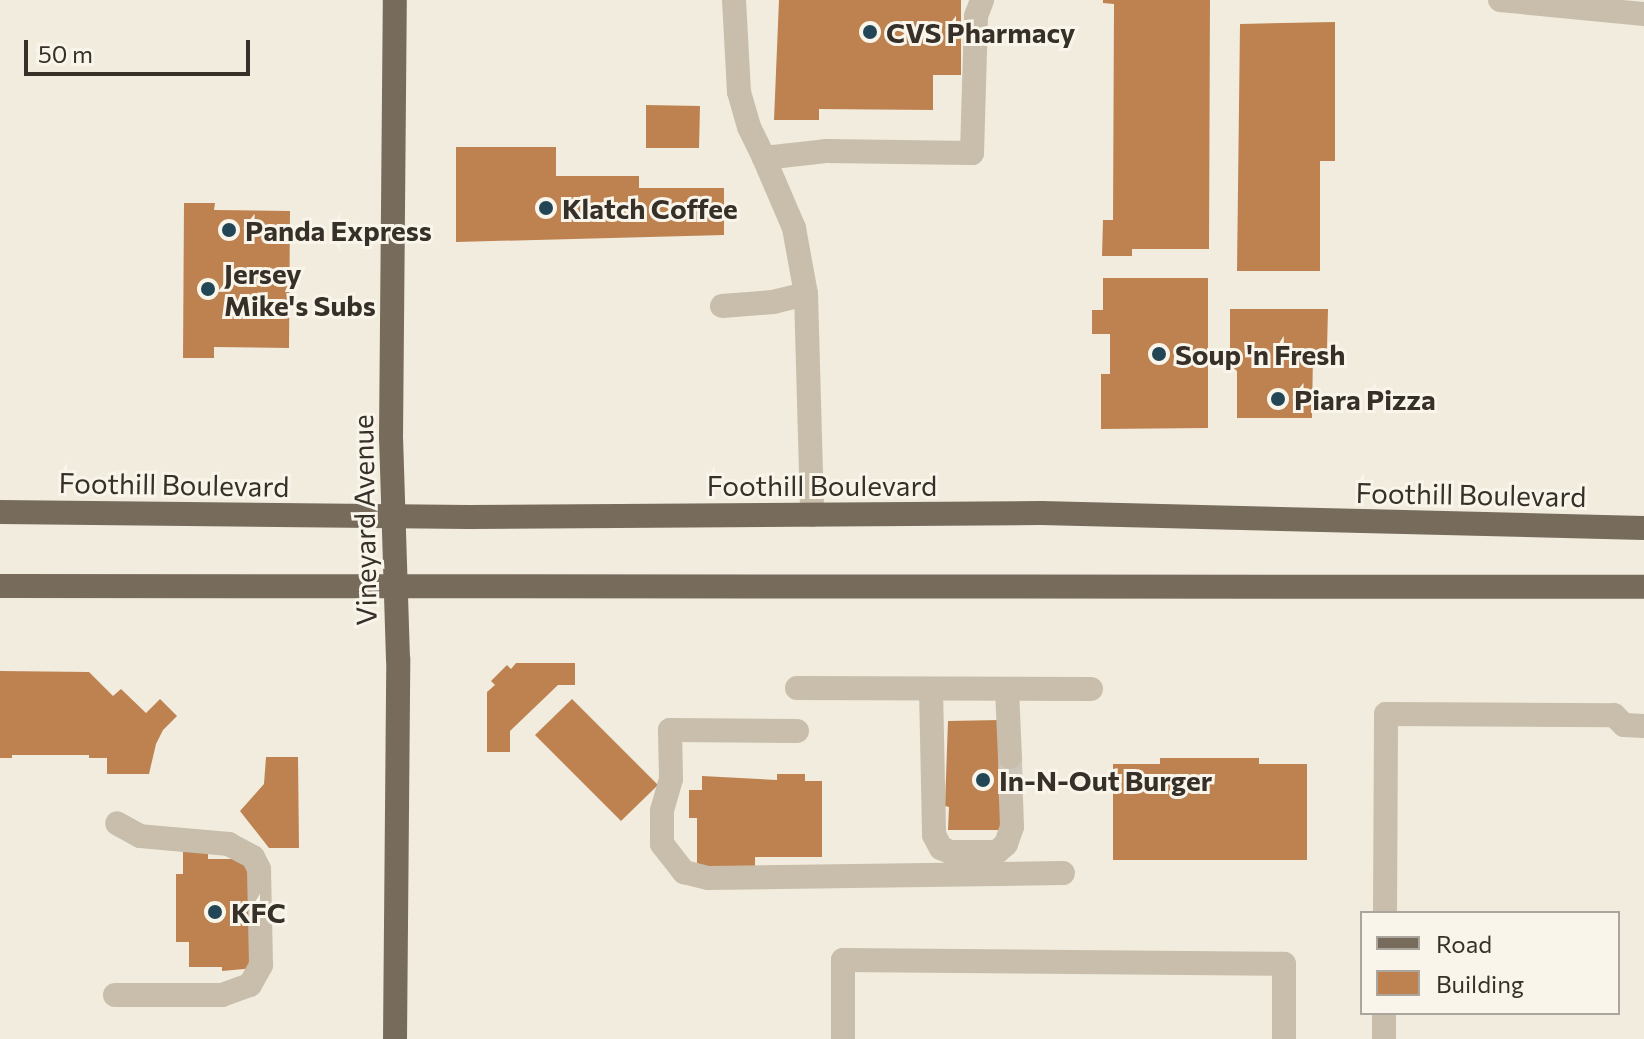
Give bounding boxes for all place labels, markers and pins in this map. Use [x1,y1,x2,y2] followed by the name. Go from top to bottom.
[886,15,1075,49] place label: CVS Pharmacy
[861,23,879,41] marker: CVS Pharmacy
[562,191,738,225] place label: Klatch Coffee
[537,199,555,217] marker: Klatch Coffee
[245,213,432,247] place label: Panda Express
[220,221,238,239] marker: Panda Express
[224,256,376,322] place label: Jersey Mike's Subs
[199,280,217,298] marker: Jersey Mike's Subs
[1175,337,1345,371] place label: Soup 'n Fresh
[1150,345,1168,363] marker: Soup 'n Fresh
[1294,382,1436,416] place label: Piara Pizza
[1269,390,1287,408] marker: Piara Pizza
[999,763,1212,797] place label: In-N-Out Burger
[974,771,992,789] marker: In-N-Out Burger
[231,895,286,929] place label: KFC
[206,903,224,921] marker: KFC

